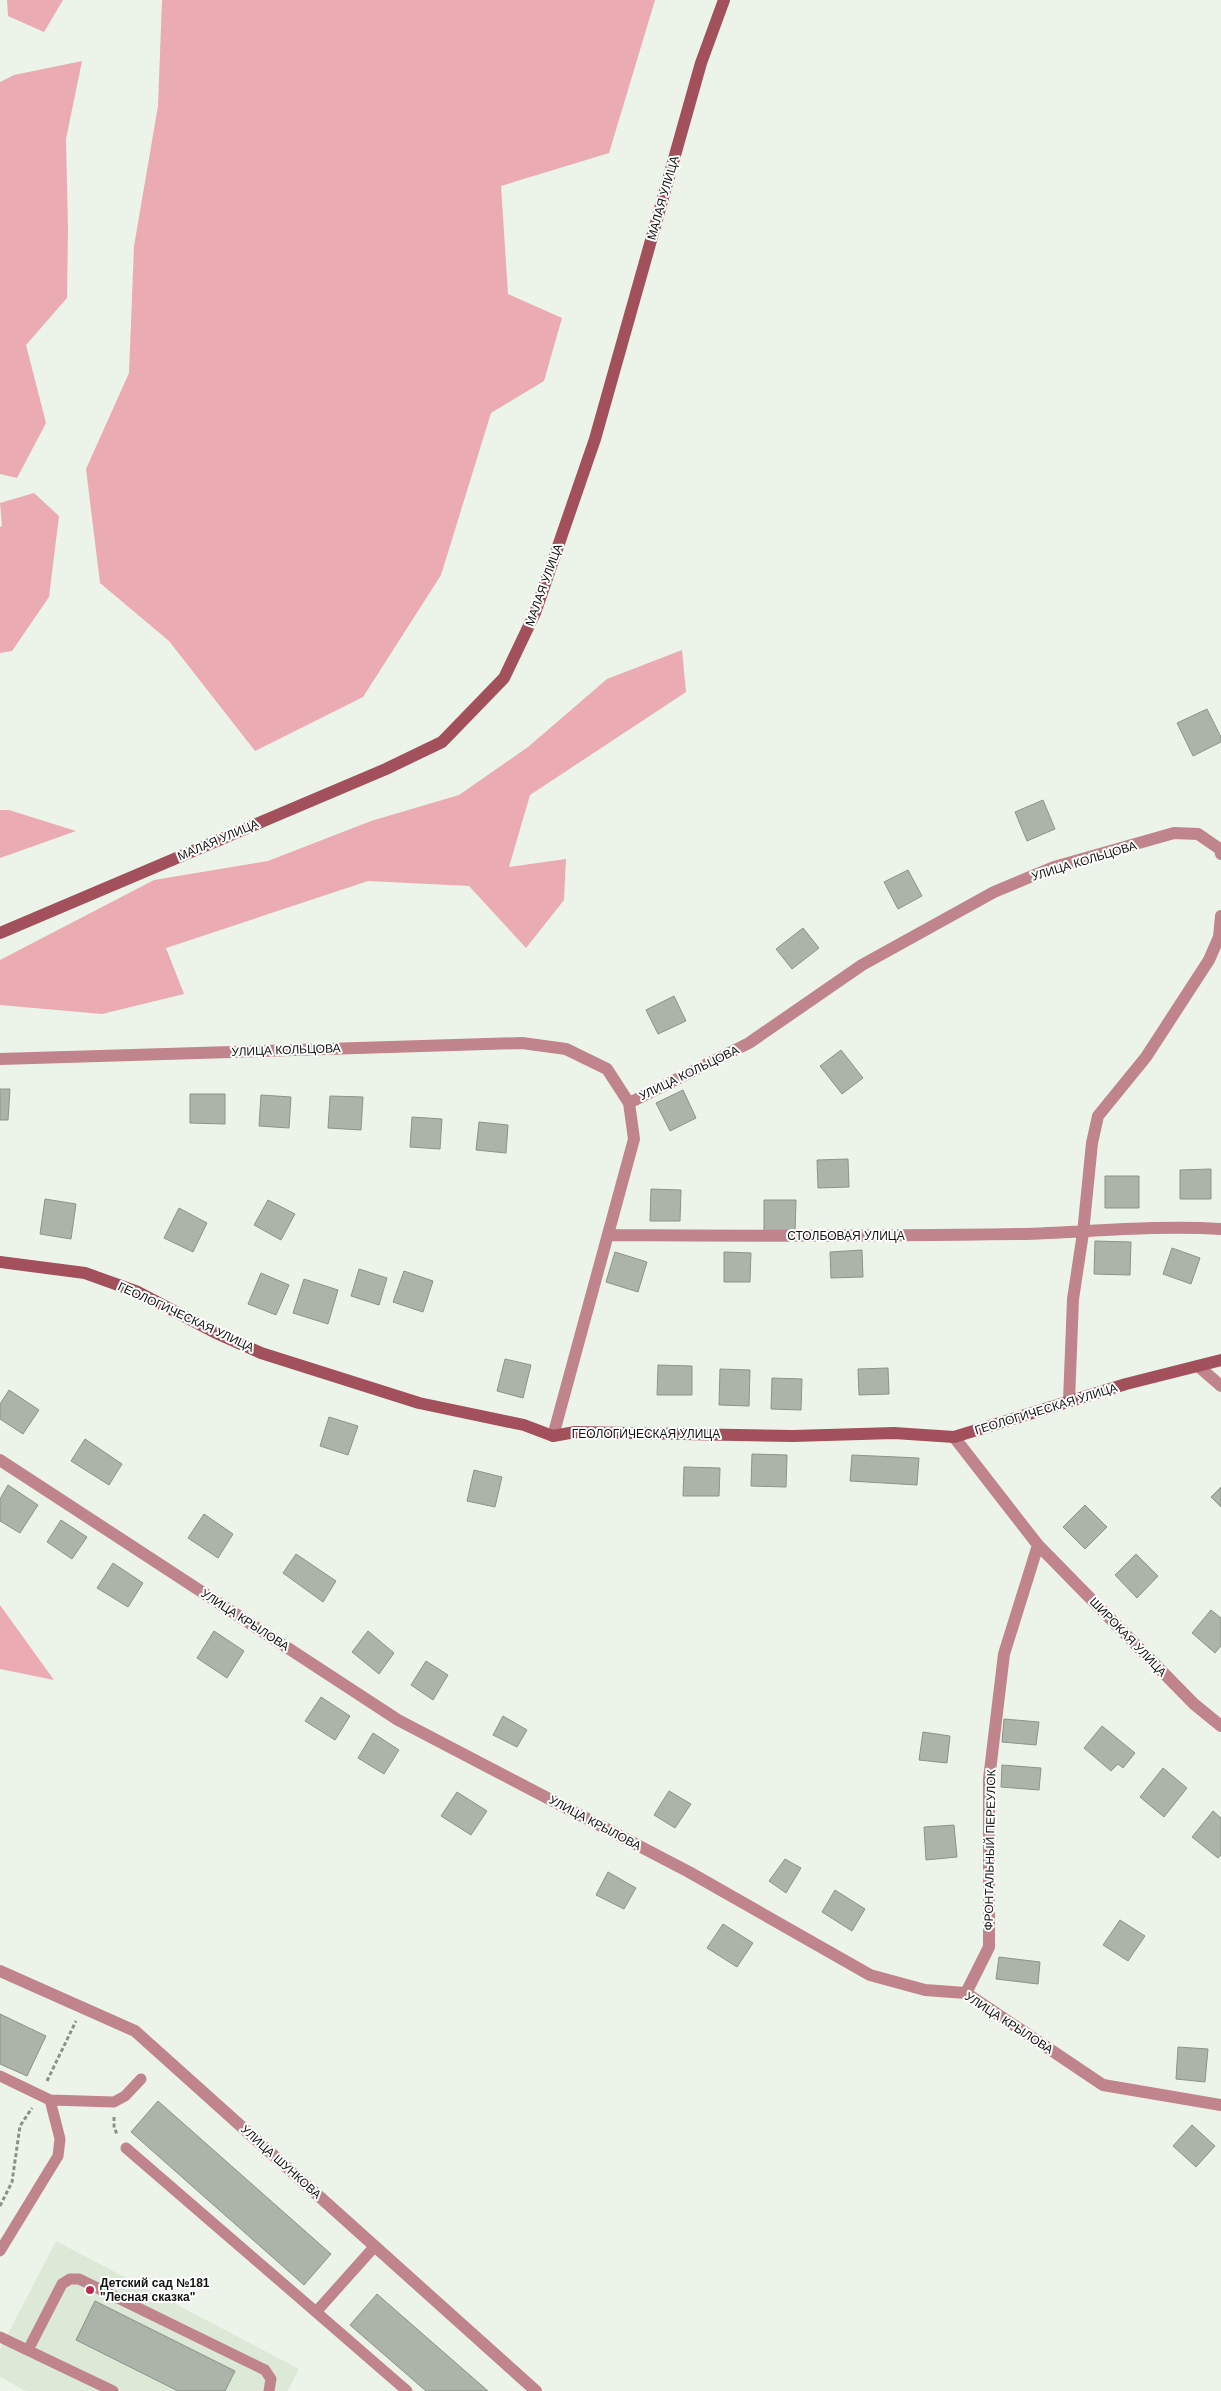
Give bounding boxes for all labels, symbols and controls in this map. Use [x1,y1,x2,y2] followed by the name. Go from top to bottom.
[644,154,682,242] street label: МАЛАЯ УЛИЦА
[523,542,565,628] street label: МАЛАЯ УЛИЦА
[175,817,261,863] street label: МАЛАЯ УЛИЦА
[1030,838,1138,884] street label: УЛИЦА КОЛЬЦОВА
[231,1041,341,1059] street label: УЛИЦА КОЛЬЦОВА
[637,1043,741,1103] street label: УЛИЦА КОЛЬЦОВА
[787,1229,905,1243] street label: СТОЛБОВАЯ УЛИЦА
[116,1279,256,1355] street label: ГЕОЛОГИЧЕСКАЯ УЛИЦА
[973,1381,1119,1437] street label: ГЕОЛОГИЧЕСКАЯ УЛИЦА
[572,1427,720,1441] street label: ГЕОЛОГИЧЕСКАЯ УЛИЦА
[198,1586,292,1654] street label: УЛИЦА КРЫЛОВА
[1087,1595,1169,1679] street label: ШИРОКАЯ УЛИЦА
[981,1769,998,1931] street label: ФРОНТАЛЬНЫЙ ПЕРЕУЛОК
[547,1793,643,1853] street label: УЛИЦА КРЫЛОВА
[962,1989,1056,2057] street label: УЛИЦА КРЫЛОВА
[238,2122,324,2202] street label: УЛИЦА ШУНКОВА
[100,2276,210,2304] place label: Детский сад №181 "Лесная сказка"
[84,2284,96,2296] marker: Детский сад №181 "Лесная сказка"

